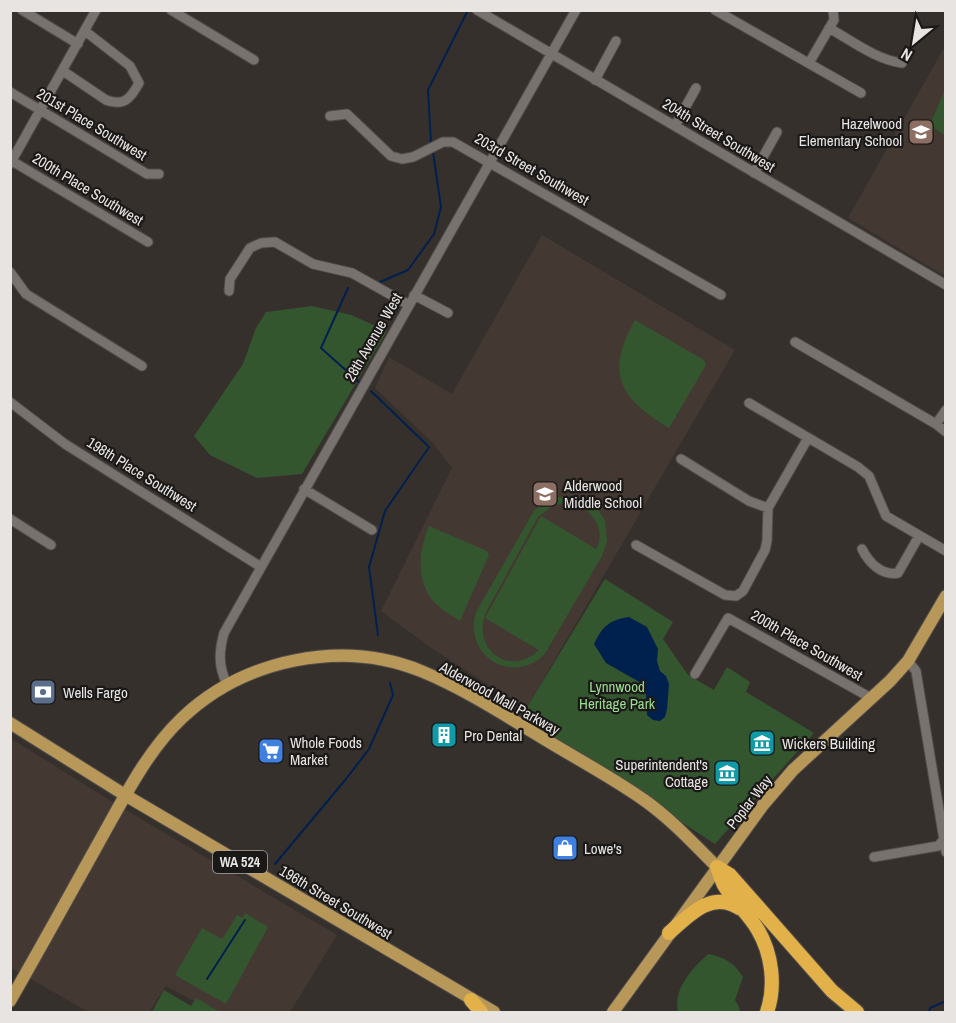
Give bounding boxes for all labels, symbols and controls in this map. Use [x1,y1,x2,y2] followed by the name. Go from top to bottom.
[884,12,944,72] north arrow
[897,43,916,67] text: N
[33,83,152,166] street label: 201st Place Southwest
[659,93,780,177] street label: 204th Street Southwest
[799,113,902,151] place label: Hazelwood Elementary School
[906,117,936,147] school or university icon: Hazelwood Elementary School
[471,128,593,211] street label: 203rd Street Southwest
[29,148,148,231] street label: 200th Place Southwest
[339,288,407,385] street label: 28th Avenue West
[83,432,201,517] street label: 198th Place Southwest
[563,475,642,513] place label: Alderwood Middle School
[530,479,560,509] school or university icon: Alderwood Middle School
[747,604,867,686] street label: 200th Place Southwest
[435,656,565,740] street label: Alderwood Mall Parkway
[579,676,656,714] park label: Lynnwood Heritage Park
[28,677,58,707] bank icon: Wells Fargo
[63,682,128,703] place label: Wells Fargo
[429,720,459,750] building icon: Pro Dental
[464,725,522,746] place label: Pro Dental
[747,728,777,758] museum icon: Wickers Building
[290,732,362,770] place label: Whole Foods Market
[782,733,875,754] place label: Wickers Building
[256,736,286,766] supermarket icon: Whole Foods Market
[615,754,708,792] place label: Superintendent's Cottage
[712,758,742,788] museum icon: Superintendent's Cottage
[721,770,777,833] street label: Poplar Way
[550,833,580,863] shop icon: Lowe's
[584,838,622,859] place label: Lowe's
[213,851,267,873] road number: WA 524
[276,860,397,944] street label: 196th Street Southwest

